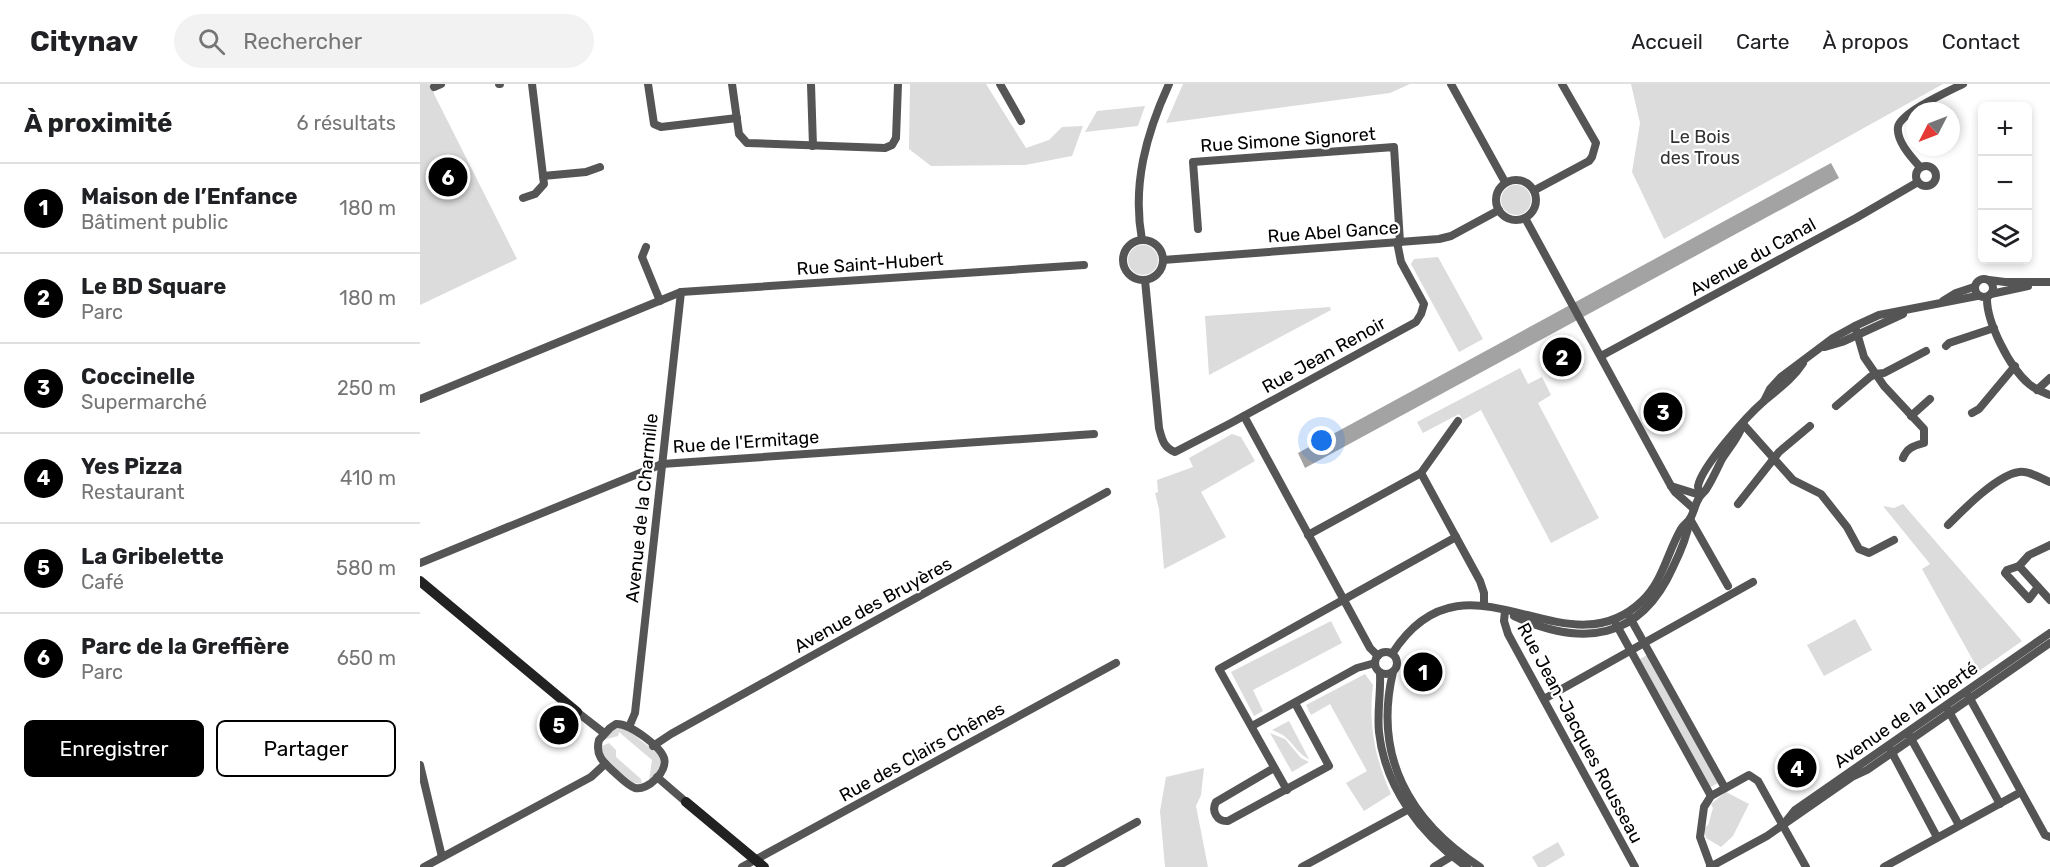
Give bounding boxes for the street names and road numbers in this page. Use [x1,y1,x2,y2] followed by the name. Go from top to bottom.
[1200,123,1376,157] street label: Rue Simone Signoret
[1686,213,1820,301] street label: Avenue du Canal
[1267,216,1399,248] street label: Rue Abel Gance
[796,248,944,280] street label: Rue Saint-Hubert
[1258,312,1390,398] street label: Rue Jean Renoir
[621,412,663,604] street label: Avenue de la Charmille
[672,426,820,458] street label: Rue de l'Ermitage
[790,552,956,658] street label: Avenue des Bruyères
[1512,619,1648,847] street label: Rue Jean-Jacques Rousseau
[1830,657,1982,773] street label: Avenue de la Liberté
[835,697,1009,807] street label: Rue des Clairs Chênes

